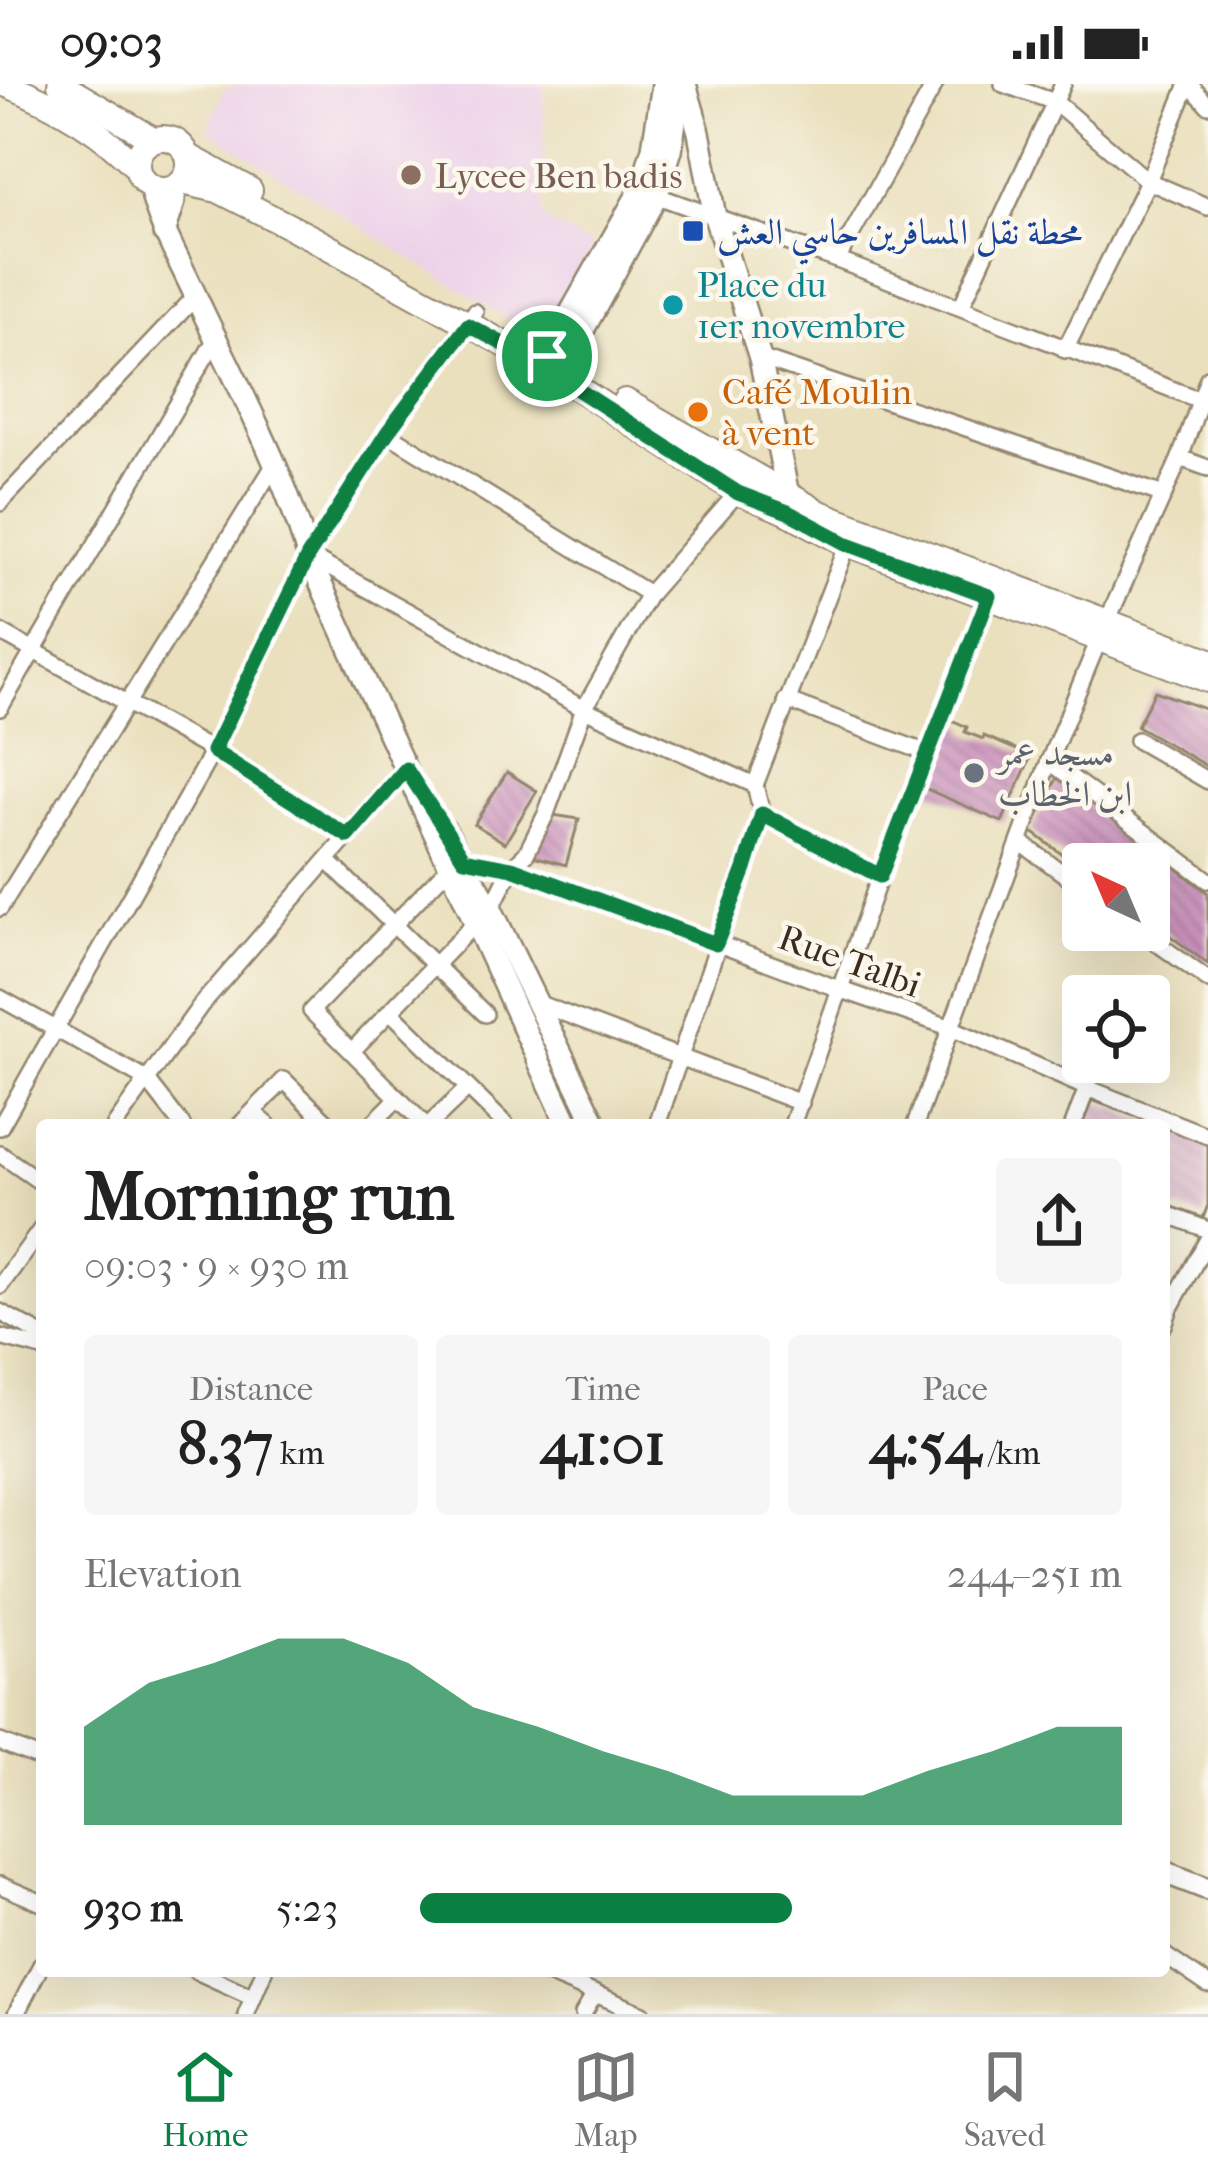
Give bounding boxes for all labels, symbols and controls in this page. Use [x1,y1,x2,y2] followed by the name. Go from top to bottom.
[60,16,163,69] text: 09:03
[435,155,683,197] place label: Lycee Ben badis
[398,162,424,188] marker: Lycee Ben badis
[717,211,1083,265] place label: محطة نقل المسافرين حاسي العش
[680,218,706,244] marker: محطة نقل المسافرين حاسي العش
[697,264,905,347] place label: Place du 1er novembre
[660,292,686,318] marker: Place du 1er novembre
[496,305,598,407] pin
[514,323,580,389] icon: arrive
[722,371,912,454] place label: Café Moulin à vent
[685,399,711,425] marker: Café Moulin à vent
[994,732,1132,816] place label: مسجد عمر ابن الخطاب
[961,760,987,786] marker: مسجد عمر ابن الخطاب
[1062,843,1170,951] north arrow
[1062,843,1170,1083] map controls
[773,916,927,1006] street label: Rue Talbi
[1062,975,1170,1083] button: locate
[996,1158,1122,1284] button: share
[84,1159,454,1236] text: Morning run
[84,1243,349,1289] text: 09:03 · 9 × 930 m
[189,1370,313,1409] text: Distance
[566,1370,641,1409] text: Time
[922,1370,988,1409] text: Pace
[178,1409,273,1480] text: 8.37
[540,1409,666,1480] text: 41:01
[870,1409,981,1480] text: 4:54
[273,1434,324,1473] text: km
[981,1434,1040,1473] text: /km
[84,1551,242,1597] text: Elevation
[947,1551,1122,1597] text: 244–251 m
[84,1885,183,1931] text: 930 m
[276,1885,338,1931] text: 5:23
[162,2044,248,2155] tab: Home
[573,2044,639,2155] tab: Map
[964,2044,1046,2155] tab: Saved

